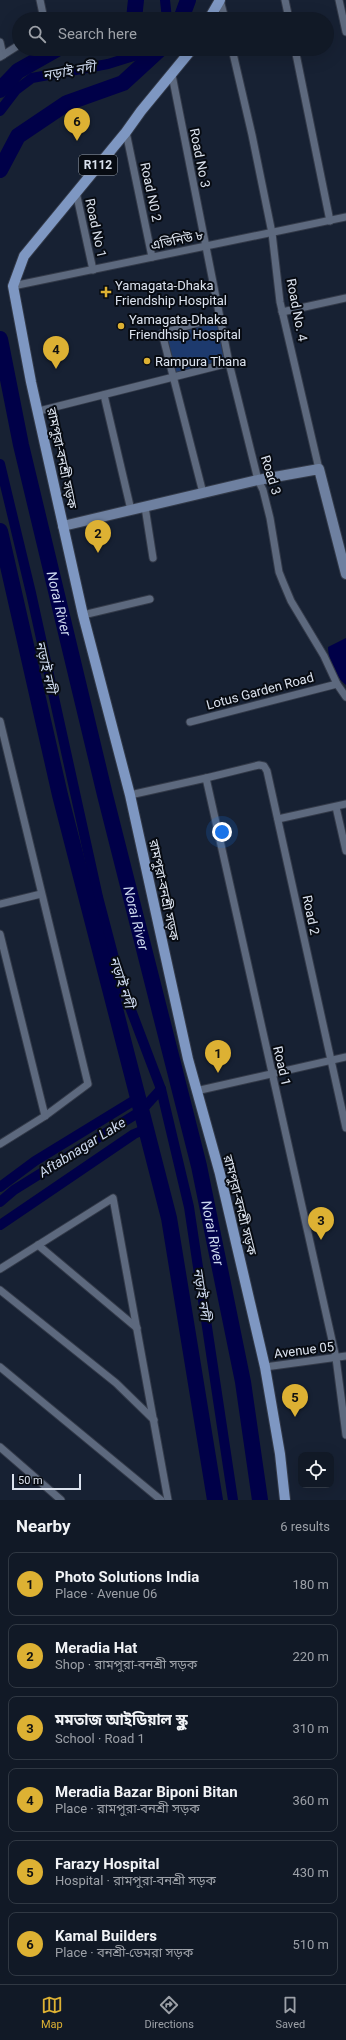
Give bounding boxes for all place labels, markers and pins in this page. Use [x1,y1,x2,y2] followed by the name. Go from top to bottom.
[64,108,90,141] pin: 6
[115,278,227,308] place label: Yamagata-Dhaka Friendship Hospital
[100,286,112,298] marker: Yamagata-Dhaka Friendship Hospital
[129,312,241,342] place label: Yamagata-Dhaka Friendhsip Hospital
[116,321,126,331] marker: Yamagata-Dhaka Friendhsip Hospital
[43,336,69,369] pin: 4
[155,354,246,369] place label: Rampura Thana
[142,356,152,366] marker: Rampura Thana
[85,520,111,553] pin: 2
[205,1040,231,1073] pin: 1
[308,1207,334,1240] pin: 3
[282,1384,308,1417] pin: 5

